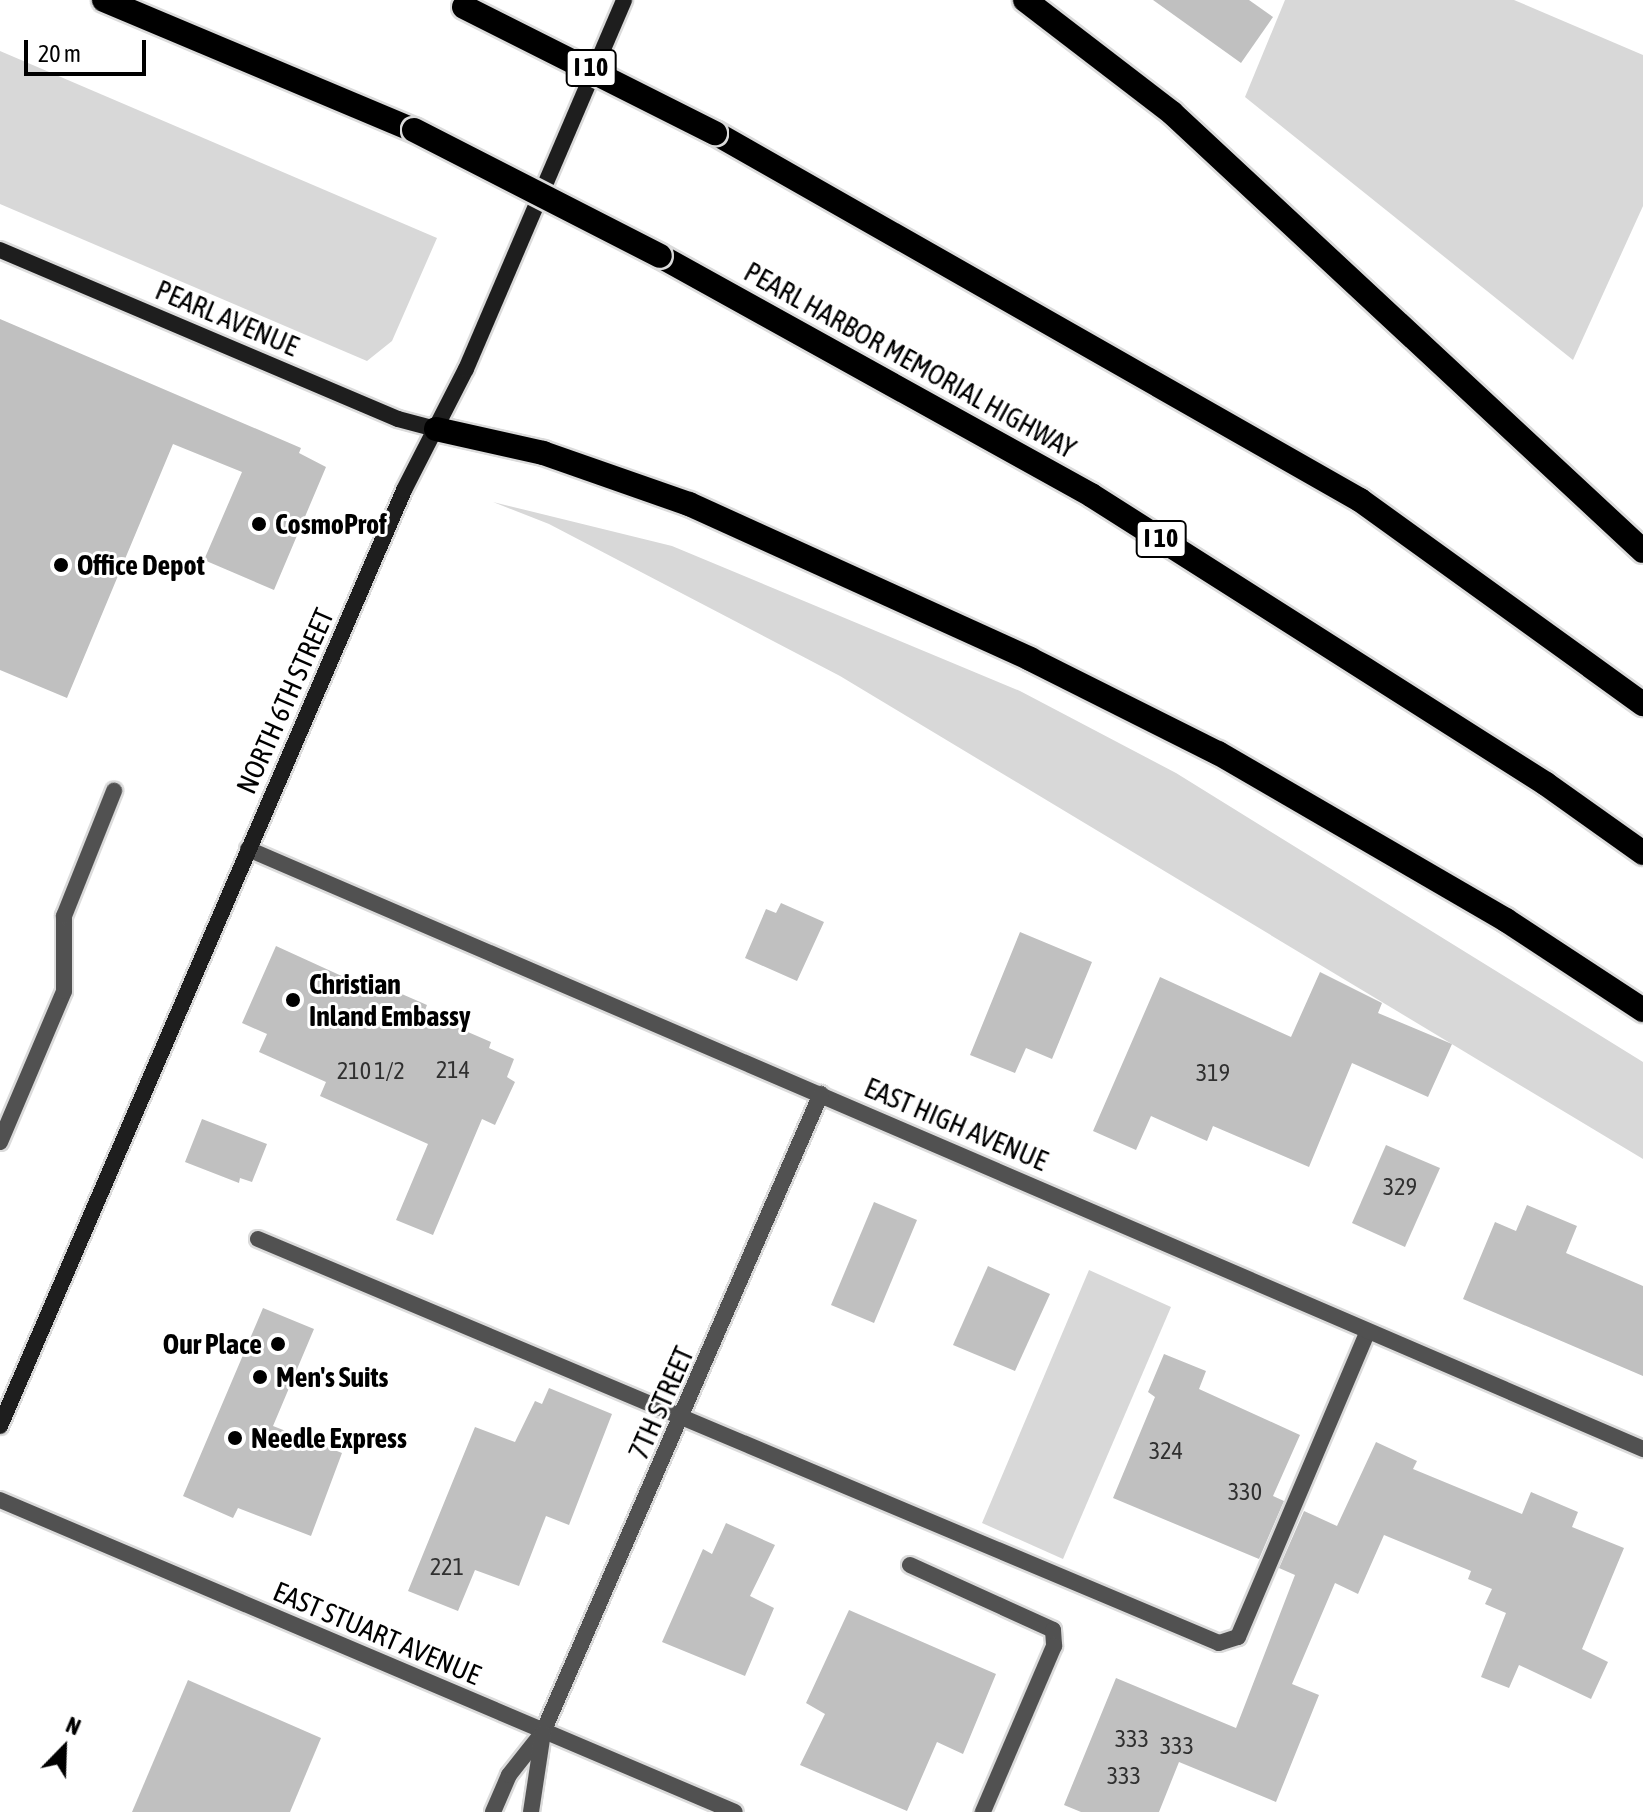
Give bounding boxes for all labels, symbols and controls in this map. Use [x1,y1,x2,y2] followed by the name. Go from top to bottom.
[28,24,150,74] scale bar
[38,40,81,67] text: 20 m
[565,46,617,90] road number: I 10
[738,255,1082,465] street label: PEARL HARBOR MEMORIAL HIGHWAY
[151,273,303,363] street label: PEARL AVENUE
[275,507,387,541] place label: CosmoProf
[250,515,268,533] marker: CosmoProf
[1135,517,1187,561] road number: I 10
[77,548,205,582] place label: Office Depot
[52,556,70,574] marker: Office Depot
[229,603,341,799] street label: NORTH 6TH STREET
[309,967,471,1033] place label: Christian Inland Embassy
[284,991,302,1009] marker: Christian Inland Embassy
[436,1056,470,1084] house number: 214
[337,1057,405,1085] house number: 210 1/2
[1196,1059,1230,1087] house number: 319
[859,1070,1053,1178] street label: EAST HIGH AVENUE
[1383,1173,1417,1201] house number: 329
[163,1327,262,1361] place label: Our Place
[269,1335,287,1353] marker: Our Place
[621,1341,701,1465] street label: 7TH STREET
[276,1360,388,1394] place label: Men's Suits
[251,1368,269,1386] marker: Men's Suits
[251,1421,407,1455] place label: Needle Express
[226,1429,244,1447] marker: Needle Express
[1149,1437,1183,1465] house number: 324
[1228,1478,1262,1506] house number: 330
[430,1553,464,1581] house number: 221
[268,1574,486,1692] street label: EAST STUART AVENUE
[24,1708,104,1788] north arrow
[62,1711,84,1740] text: N
[1115,1725,1149,1753] house number: 333
[1160,1732,1194,1760] house number: 333
[1107,1762,1141,1790] house number: 333

